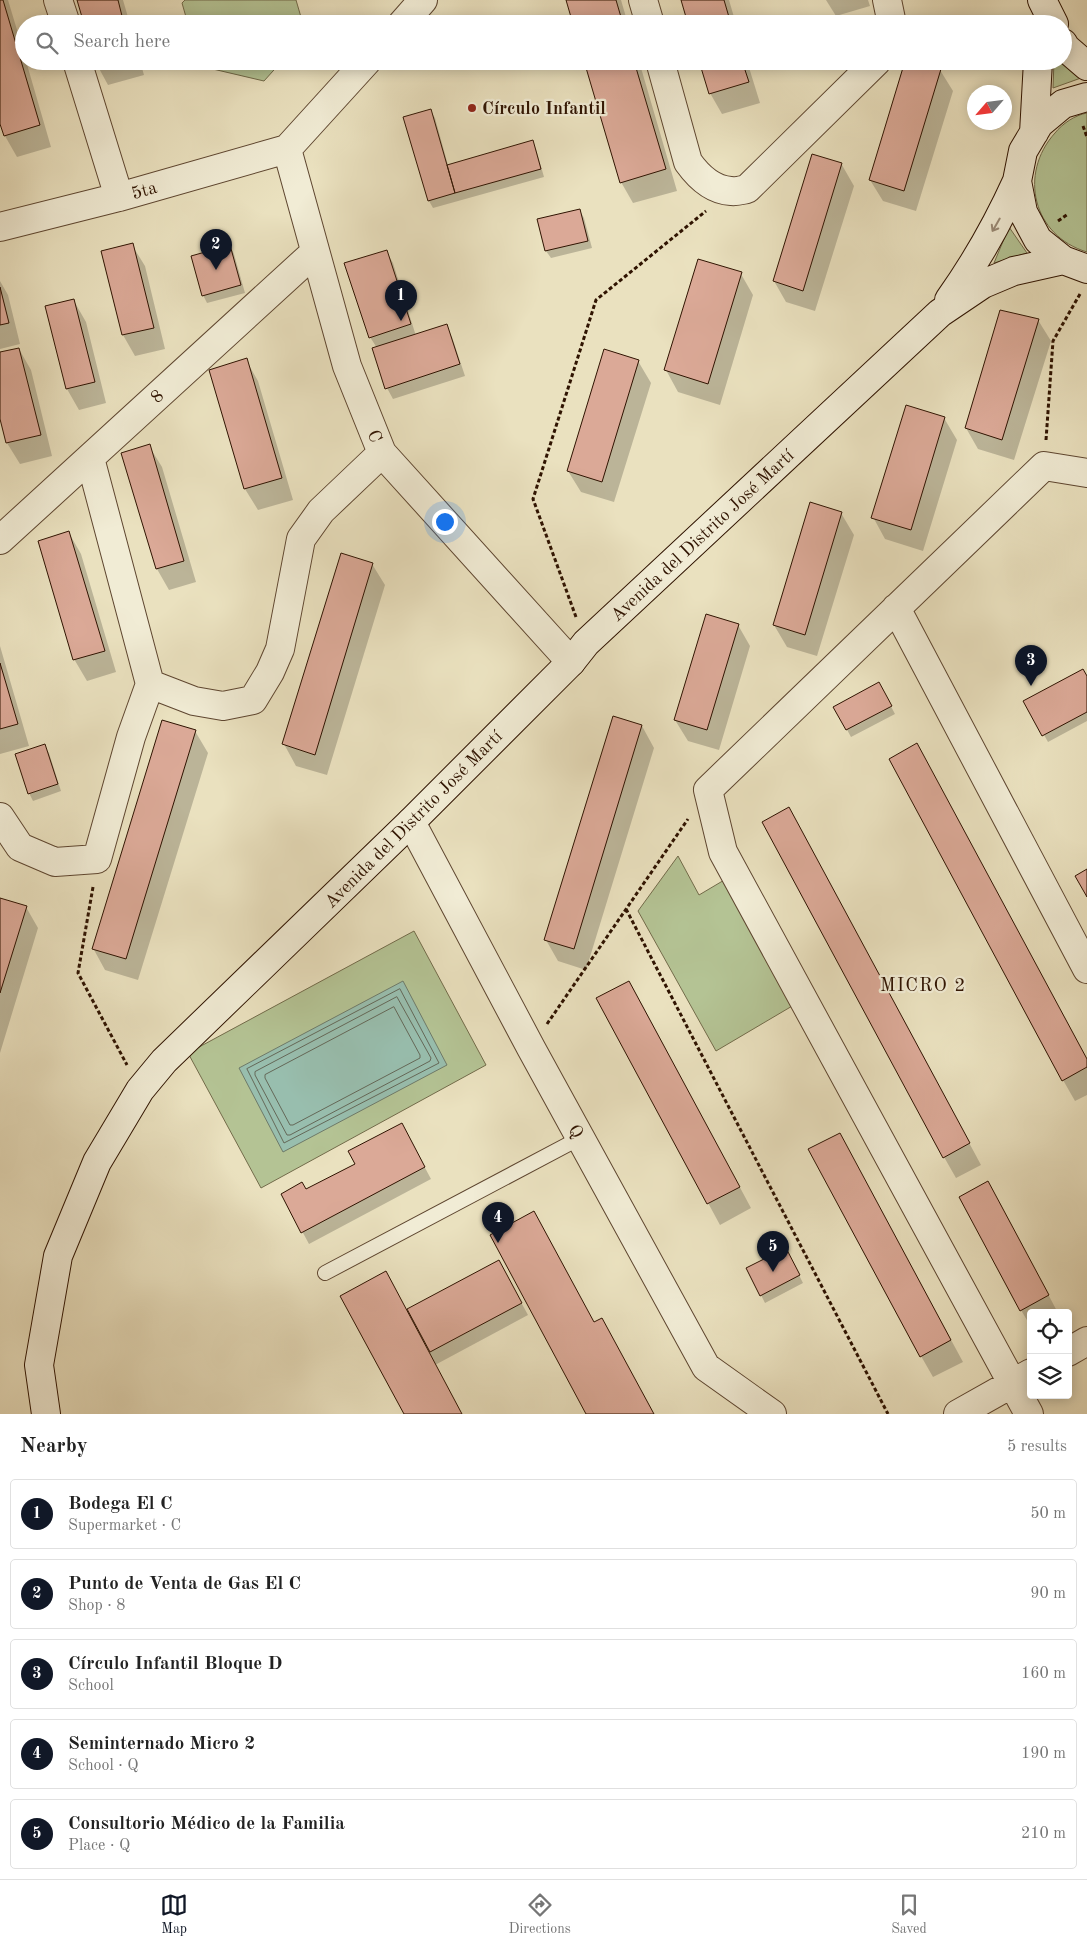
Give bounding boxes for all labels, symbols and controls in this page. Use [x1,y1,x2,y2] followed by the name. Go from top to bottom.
[15,15,1072,70] search box
[33,29,61,57] icon: search
[73,33,170,52] text: Search here
[967,85,1012,130] north arrow
[482,100,606,118] place label: Círculo Infantil
[466,102,478,114] marker: Círculo Infantil
[129,179,159,203] street label: 5ta
[991,217,1000,232] one-way arrow
[200,229,232,270] pin: 2
[385,280,417,321] pin: 1
[148,387,168,407] street label: 8
[363,427,385,445] street label: C
[608,446,798,625] street label: Avenida del Distrito José Martí
[432,509,458,535] your location
[1015,645,1047,686] pin: 3
[321,727,506,912] street label: Avenida del Distrito José Martí
[880,977,966,996] district label: MICRO 2
[564,1122,586,1141] street label: Q
[482,1202,514,1243] pin: 4
[757,1231,789,1272] pin: 5
[1027,1309,1072,1399] map controls
[1027,1309,1072,1354] button: locate
[1027,1354,1072,1399] button: layers
[20,1436,88,1457] text: Nearby
[1007,1439,1067,1455] text: 5 results
[68,1495,173,1514] text: Bodega El C
[32,1506,42,1522] text: 1
[1030,1506,1066,1522] text: 50 m
[68,1518,181,1534] text: Supermarket · C
[68,1575,301,1594] text: Punto de Venta de Gas El C
[32,1586,42,1602] text: 2
[1030,1586,1066,1602] text: 90 m
[68,1598,126,1614] text: Shop · 8
[68,1655,283,1674] text: Círculo Infantil Bloque D
[32,1666,42,1682] text: 3
[1021,1666,1066,1682] text: 160 m
[68,1678,114,1694] text: School
[68,1735,255,1754] text: Seminternado Micro 2
[32,1746,42,1762] text: 4
[1021,1746,1066,1762] text: 190 m
[68,1758,138,1774] text: School · Q
[68,1815,345,1834] text: Consultorio Médico de la Familia
[32,1826,42,1842] text: 5
[1021,1826,1066,1842] text: 210 m
[68,1838,130,1854] text: Place · Q
[160,1891,188,1938] tab: Map
[509,1891,571,1938] tab: Directions
[891,1891,927,1938] tab: Saved

